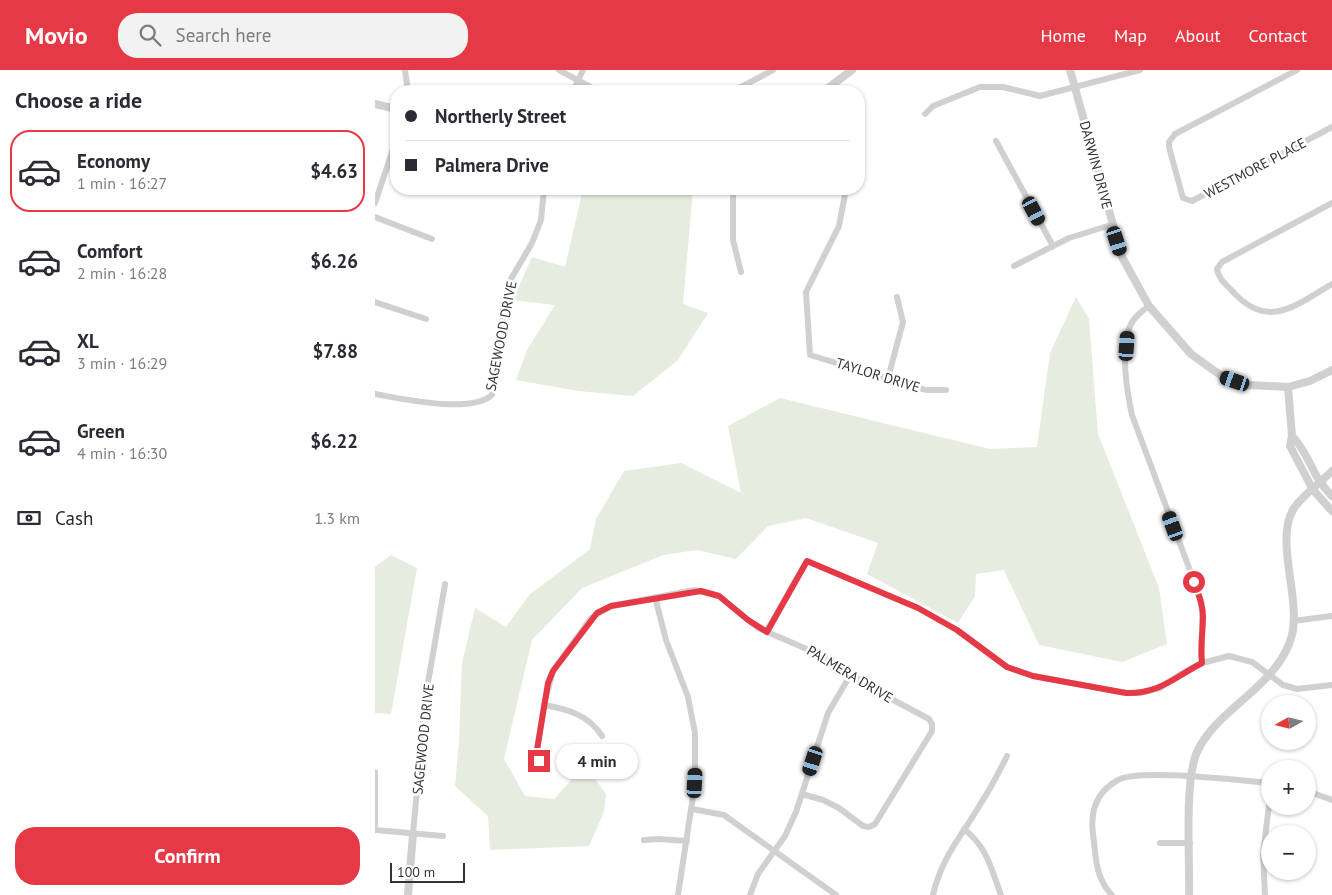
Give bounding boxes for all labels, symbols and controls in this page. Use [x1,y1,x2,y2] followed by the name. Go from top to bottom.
[118,13,468,58] search box
[25,20,88,51] text: Movio
[136,21,164,49] icon: search
[176,23,271,47] text: Search here
[1040,24,1086,47] text: Home
[1114,24,1147,47] text: Map
[1175,24,1221,47] text: About
[1249,24,1307,47] text: Contact
[15,86,142,114] text: Choose a ride
[435,104,566,128] text: Northerly Street
[1076,119,1116,211] street label: DARWIN DRIVE
[1201,134,1309,202] street label: WESTMORE PLACE
[17,149,62,194] icon: car
[77,149,150,173] text: Economy
[435,153,549,177] text: Palmera Drive
[310,159,358,183] text: $4.63
[77,173,167,193] text: 1 min · 16:27
[1020,194,1047,228] car
[1105,224,1128,258] car
[17,239,62,284] icon: car
[77,239,143,263] text: Comfort
[310,249,358,273] text: $6.26
[77,263,167,283] text: 2 min · 16:28
[482,279,520,393] street label: SAGEWOOD DRIVE
[17,329,62,374] icon: car
[77,329,99,353] text: XL
[1118,331,1135,361] car
[312,339,358,363] text: $7.88
[77,353,167,373] text: 3 min · 16:29
[834,354,922,396] street label: TAYLOR DRIVE
[1218,369,1251,393] car
[17,419,62,464] icon: car
[77,419,125,443] text: Green
[310,429,358,453] text: $6.22
[77,443,167,463] text: 4 min · 16:30
[15,504,43,532] icon: cash
[55,506,93,530] text: Cash
[314,508,360,528] text: 1.3 km
[1160,509,1185,543] car
[1183,571,1205,593] route start
[804,641,896,707] street label: PALMERA DRIVE
[408,682,438,796] street label: SAGEWOOD DRIVE
[1261,695,1316,750] north arrow
[1261,695,1316,880] map controls
[557,744,639,778] callout: 4 min
[801,744,824,778] car
[528,750,550,772] route end
[577,751,617,771] text: 4 min
[1261,760,1316,815] button: +
[686,768,703,798] car
[1261,825,1316,880] button: −
[15,827,360,885] button: Confirm
[390,860,465,883] scale bar
[397,863,435,881] text: 100 m

